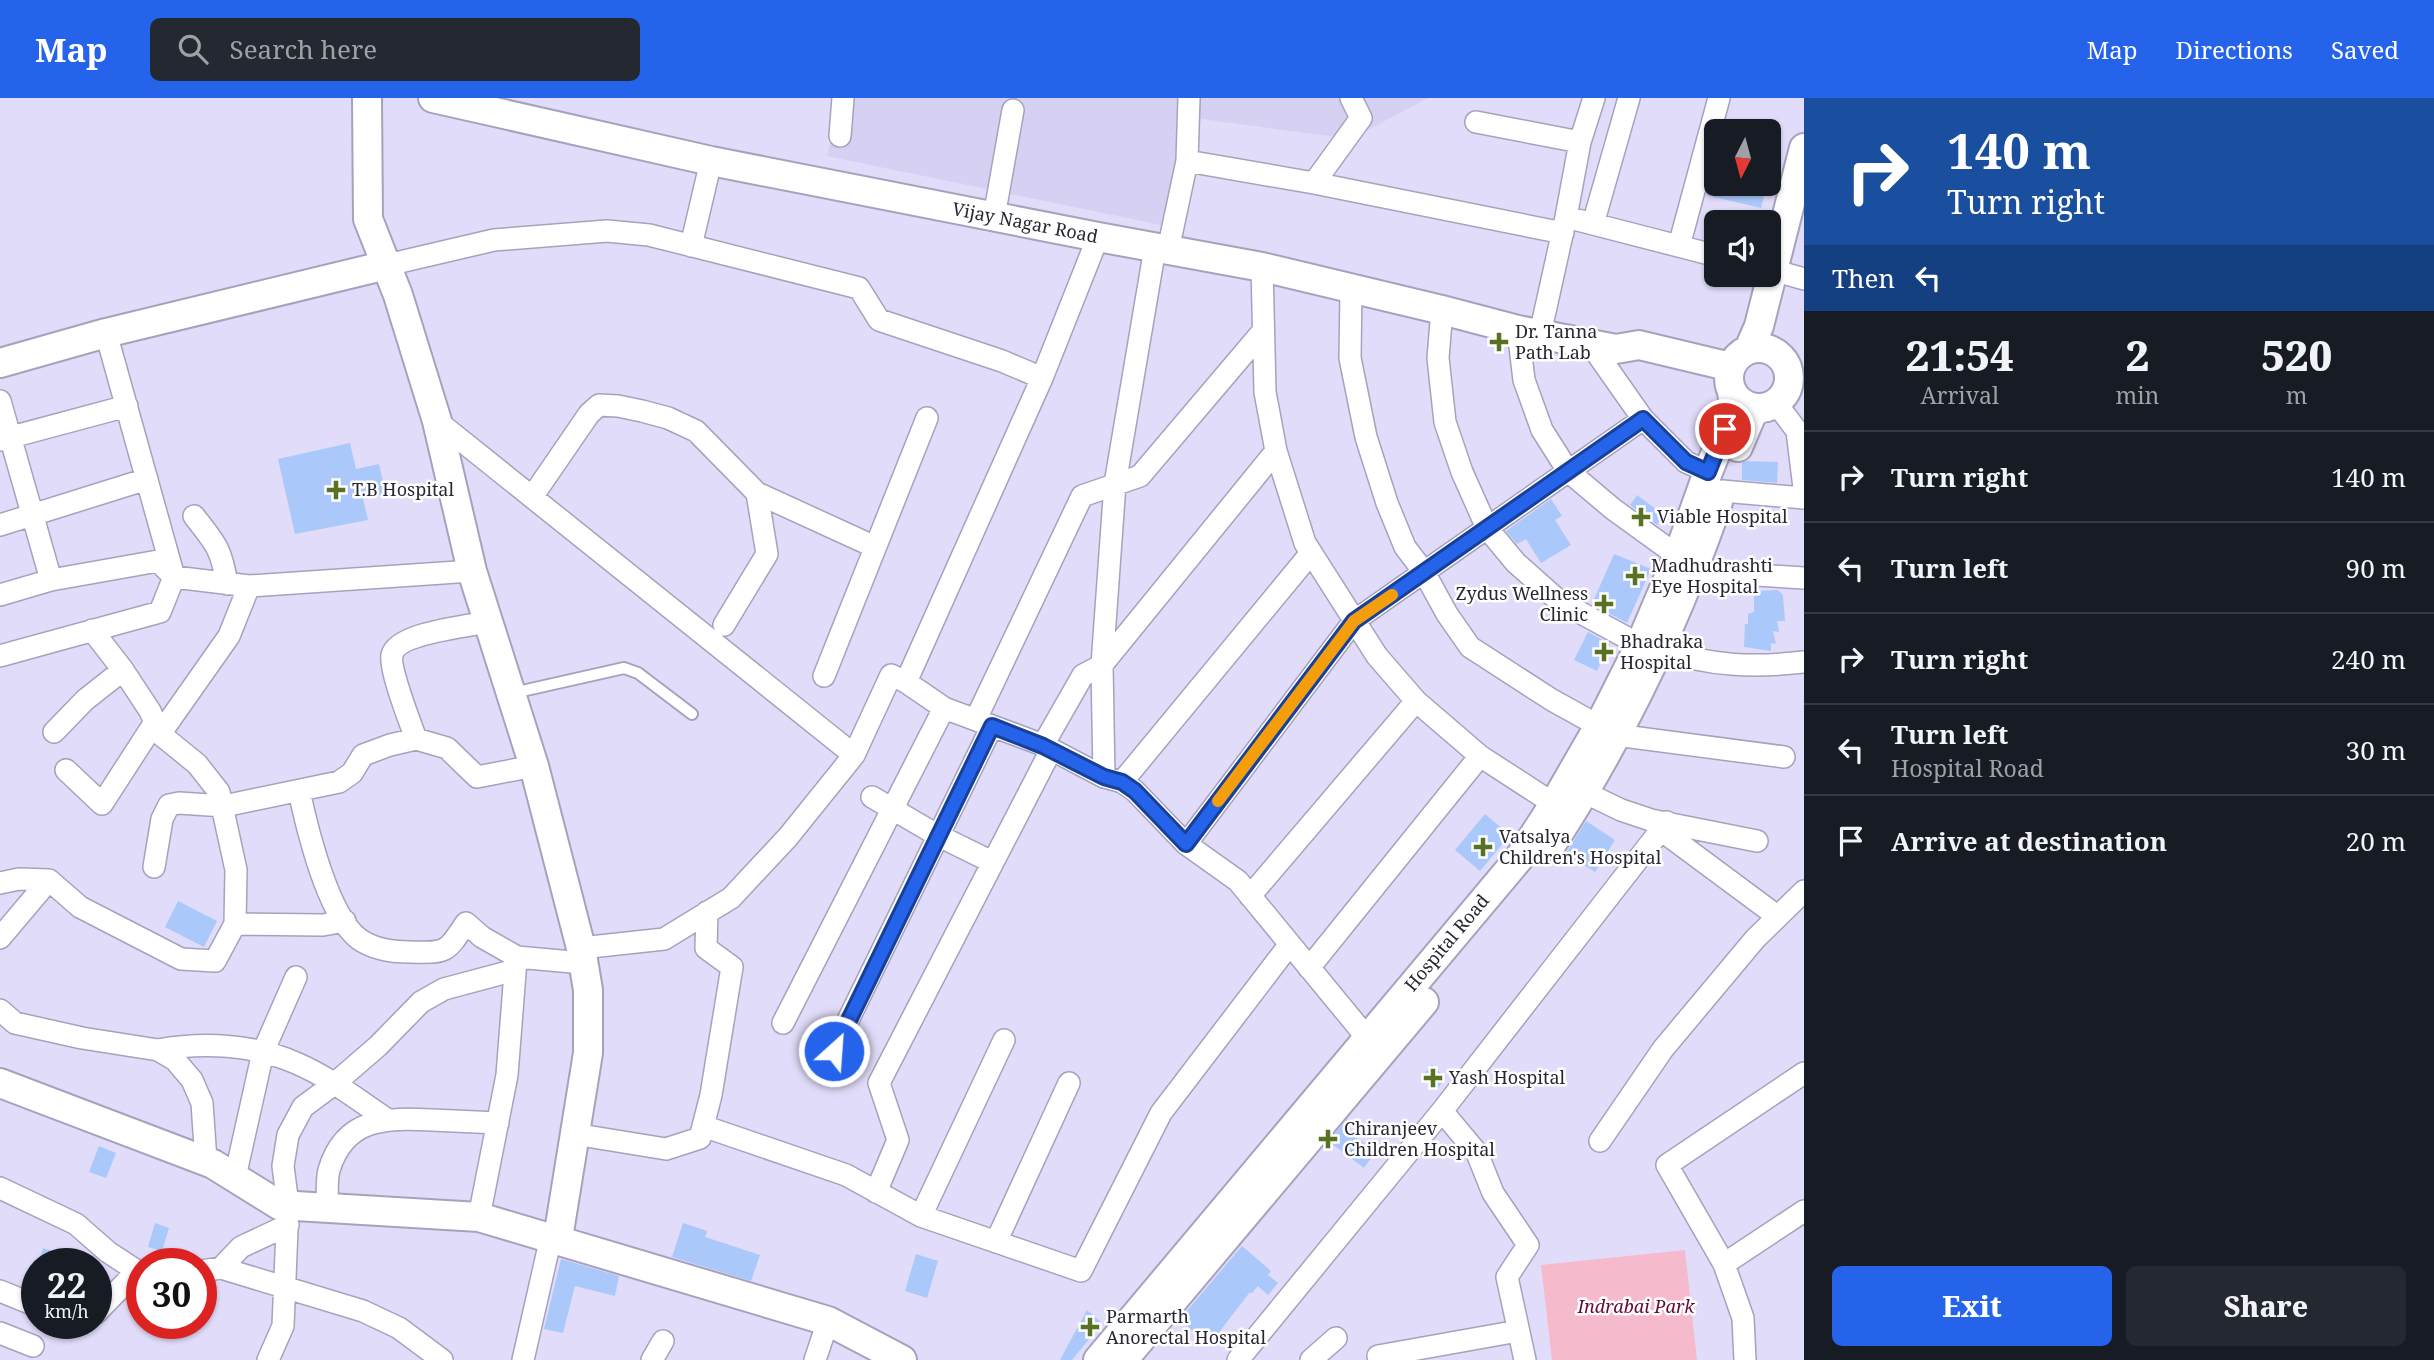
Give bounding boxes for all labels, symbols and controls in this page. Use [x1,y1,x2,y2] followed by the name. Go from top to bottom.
[150,18,640,81] search box
[35,27,108,72] text: Map
[174,30,212,68] icon: search
[230,31,377,67] text: Search here
[2087,33,2138,66] text: Map
[2176,33,2293,66] text: Directions
[2331,33,2399,66] text: Saved
[1947,117,2091,183] text: 140 m
[1704,119,1782,196] north arrow
[1704,119,1781,287] map controls
[1832,126,1923,217] icon: right
[1947,180,2105,223] text: Turn right
[950,196,1100,248] street label: Vijay Nagar Road
[1704,210,1781,287] button: sound
[1909,259,1947,297] icon: left
[1832,260,1895,296] text: Then
[1515,319,1597,364] place label: Dr. Tanna Path Lab
[1906,326,2014,383] text: 21:54
[2126,326,2149,383] text: 2
[2261,326,2332,383] text: 520
[1489,332,1509,352] marker: Dr. Tanna Path Lab
[1920,379,1999,411] text: Arrival
[2115,379,2159,411] text: min
[2286,379,2308,411] text: m
[1695,399,1755,459] pin
[1706,410,1744,448] icon: arrive
[1832,458,1870,496] icon: right
[1891,459,2028,495] text: Turn right
[2331,459,2406,495] text: 140 m
[352,477,454,501] place label: T.B Hospital
[326,480,346,500] marker: T.B Hospital
[1657,504,1788,528] place label: Viable Hospital
[1631,507,1651,527] marker: Viable Hospital
[1832,549,1870,587] icon: left
[1891,550,2008,586] text: Turn left
[2346,550,2406,586] text: 90 m
[1651,553,1773,598] place label: Madhudrashti Eye Hospital
[1625,566,1645,586] marker: Madhudrashti Eye Hospital
[1456,581,1588,626] place label: Zydus Wellness Clinic
[1594,594,1614,614] marker: Zydus Wellness Clinic
[1620,629,1703,674] place label: Bhadraka Hospital
[1832,640,1870,678] icon: right
[1891,641,2028,677] text: Turn right
[2331,641,2406,677] text: 240 m
[1594,642,1614,662] marker: Bhadraka Hospital
[1891,716,2008,752] text: Turn left
[1832,731,1870,769] icon: left
[2346,732,2406,768] text: 30 m
[1891,752,2044,784] text: Hospital Road
[1832,822,1870,860] icon: arrive
[1891,823,2167,859] text: Arrive at destination
[2346,823,2406,859] text: 20 m
[1499,824,1662,869] place label: Vatsalya Children's Hospital
[1473,837,1493,857] marker: Vatsalya Children's Hospital
[1399,889,1494,996] street label: Hospital Road
[797,1014,871,1088] position arrow
[1448,1065,1566,1089] place label: Yash Hospital
[1423,1068,1443,1088] marker: Yash Hospital
[1344,1116,1495,1161] place label: Chiranjeev Children Hospital
[1318,1129,1338,1149] marker: Chiranjeev Children Hospital
[126,1248,217,1339] speed limit sign: 30
[47,1261,86,1308] text: 22
[1832,1266,2112,1346] button: Exit
[2126,1266,2406,1346] button: Share
[1576,1294,1695,1318] park label: Indrabai Park
[44,1299,89,1323] text: km/h
[1106,1304,1266,1349] place label: Parmarth Anorectal Hospital
[1080,1317,1100,1337] marker: Parmarth Anorectal Hospital

